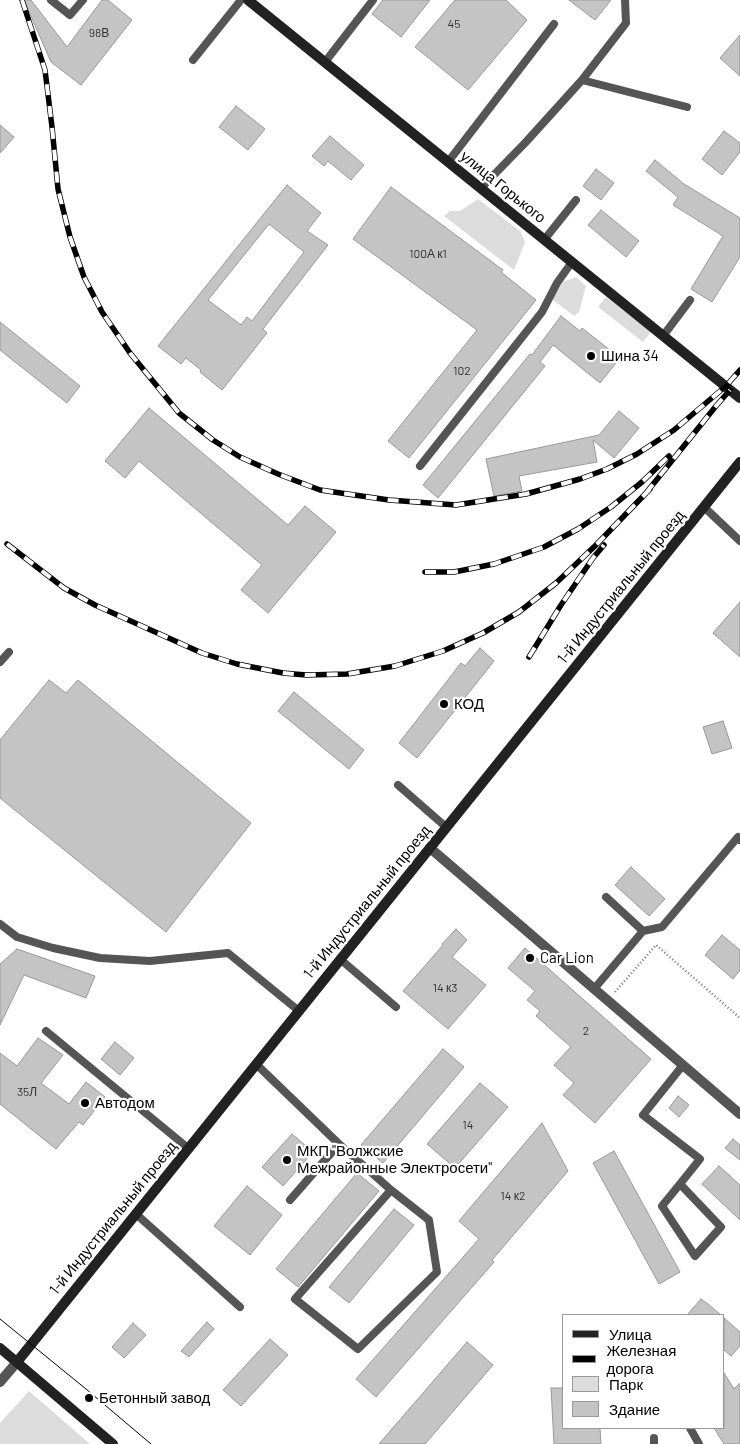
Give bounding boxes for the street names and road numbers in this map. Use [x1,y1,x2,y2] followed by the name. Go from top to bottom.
[457,147,549,227] street label: улица Горького
[554,507,688,667] street label: 1-й Индустриальный проезд
[300,822,434,982] street label: 1-й Индустриальный проезд
[46,1138,180,1298] street label: 1-й Индустриальный проезд

